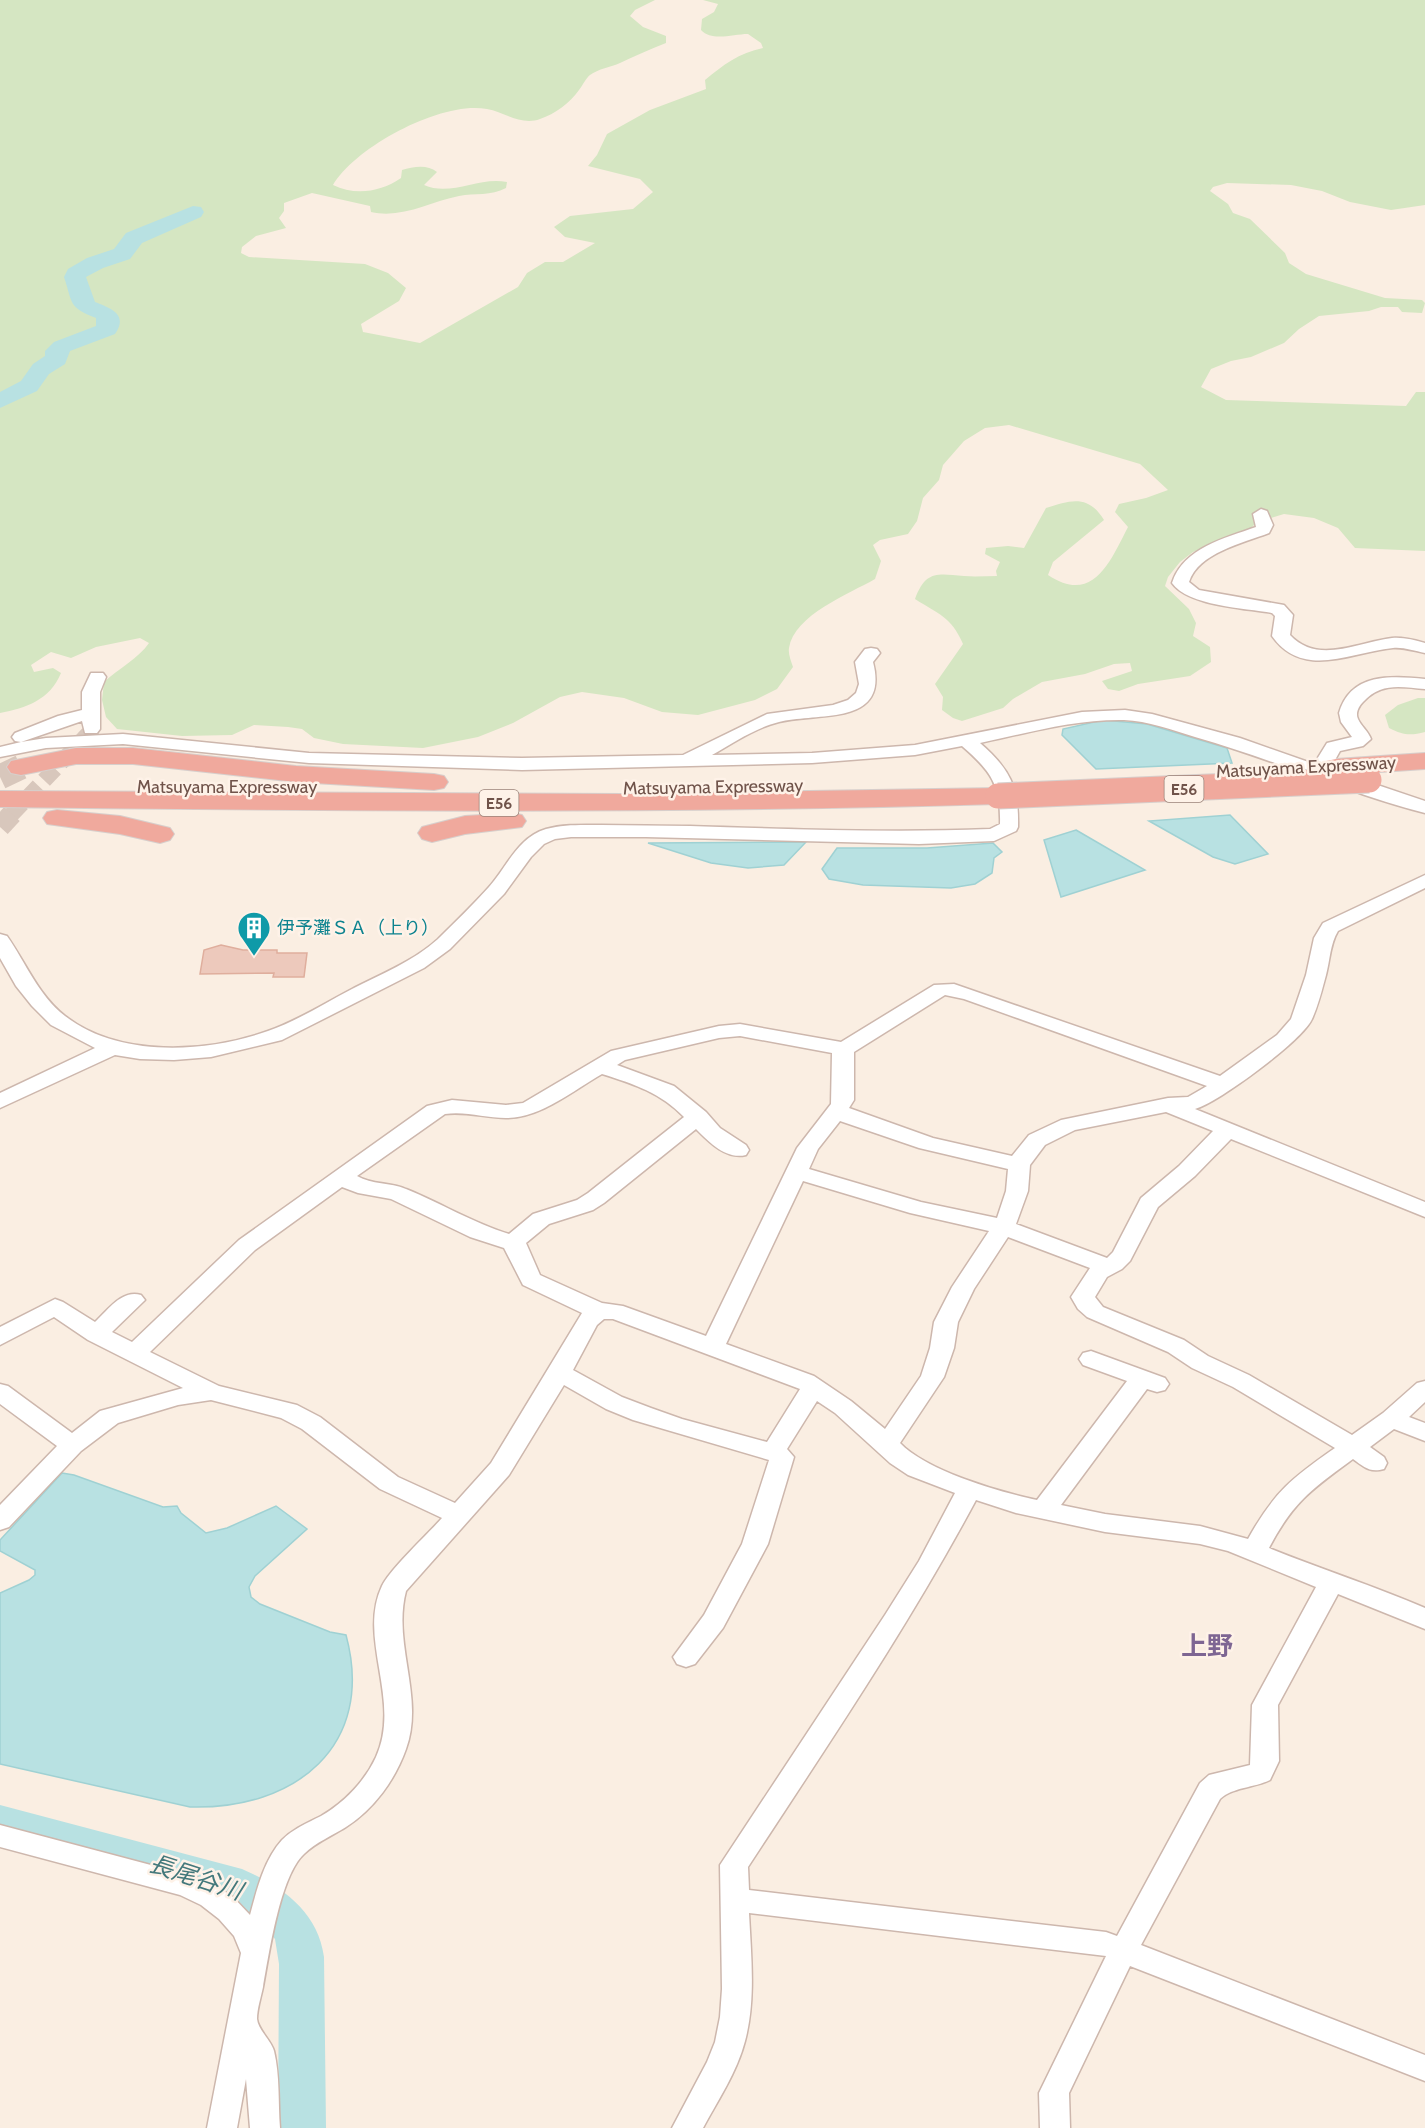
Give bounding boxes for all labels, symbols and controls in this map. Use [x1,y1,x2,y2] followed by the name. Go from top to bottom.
[1215,751,1397,783] street label: Matsuyama Expressway
[623,774,803,800] street label: Matsuyama Expressway
[137,776,317,798] street label: Matsuyama Expressway
[1164,776,1204,802] road number: E56
[480,790,518,816] road number: E56
[236,910,272,957] building icon: 伊予灘ＳＡ（上り）
[277,917,439,939] place label: 伊予灘ＳＡ（上り）
[1181,1630,1233,1662] district label: 上野
[146,1848,249,1907] water label: 長尾谷川

